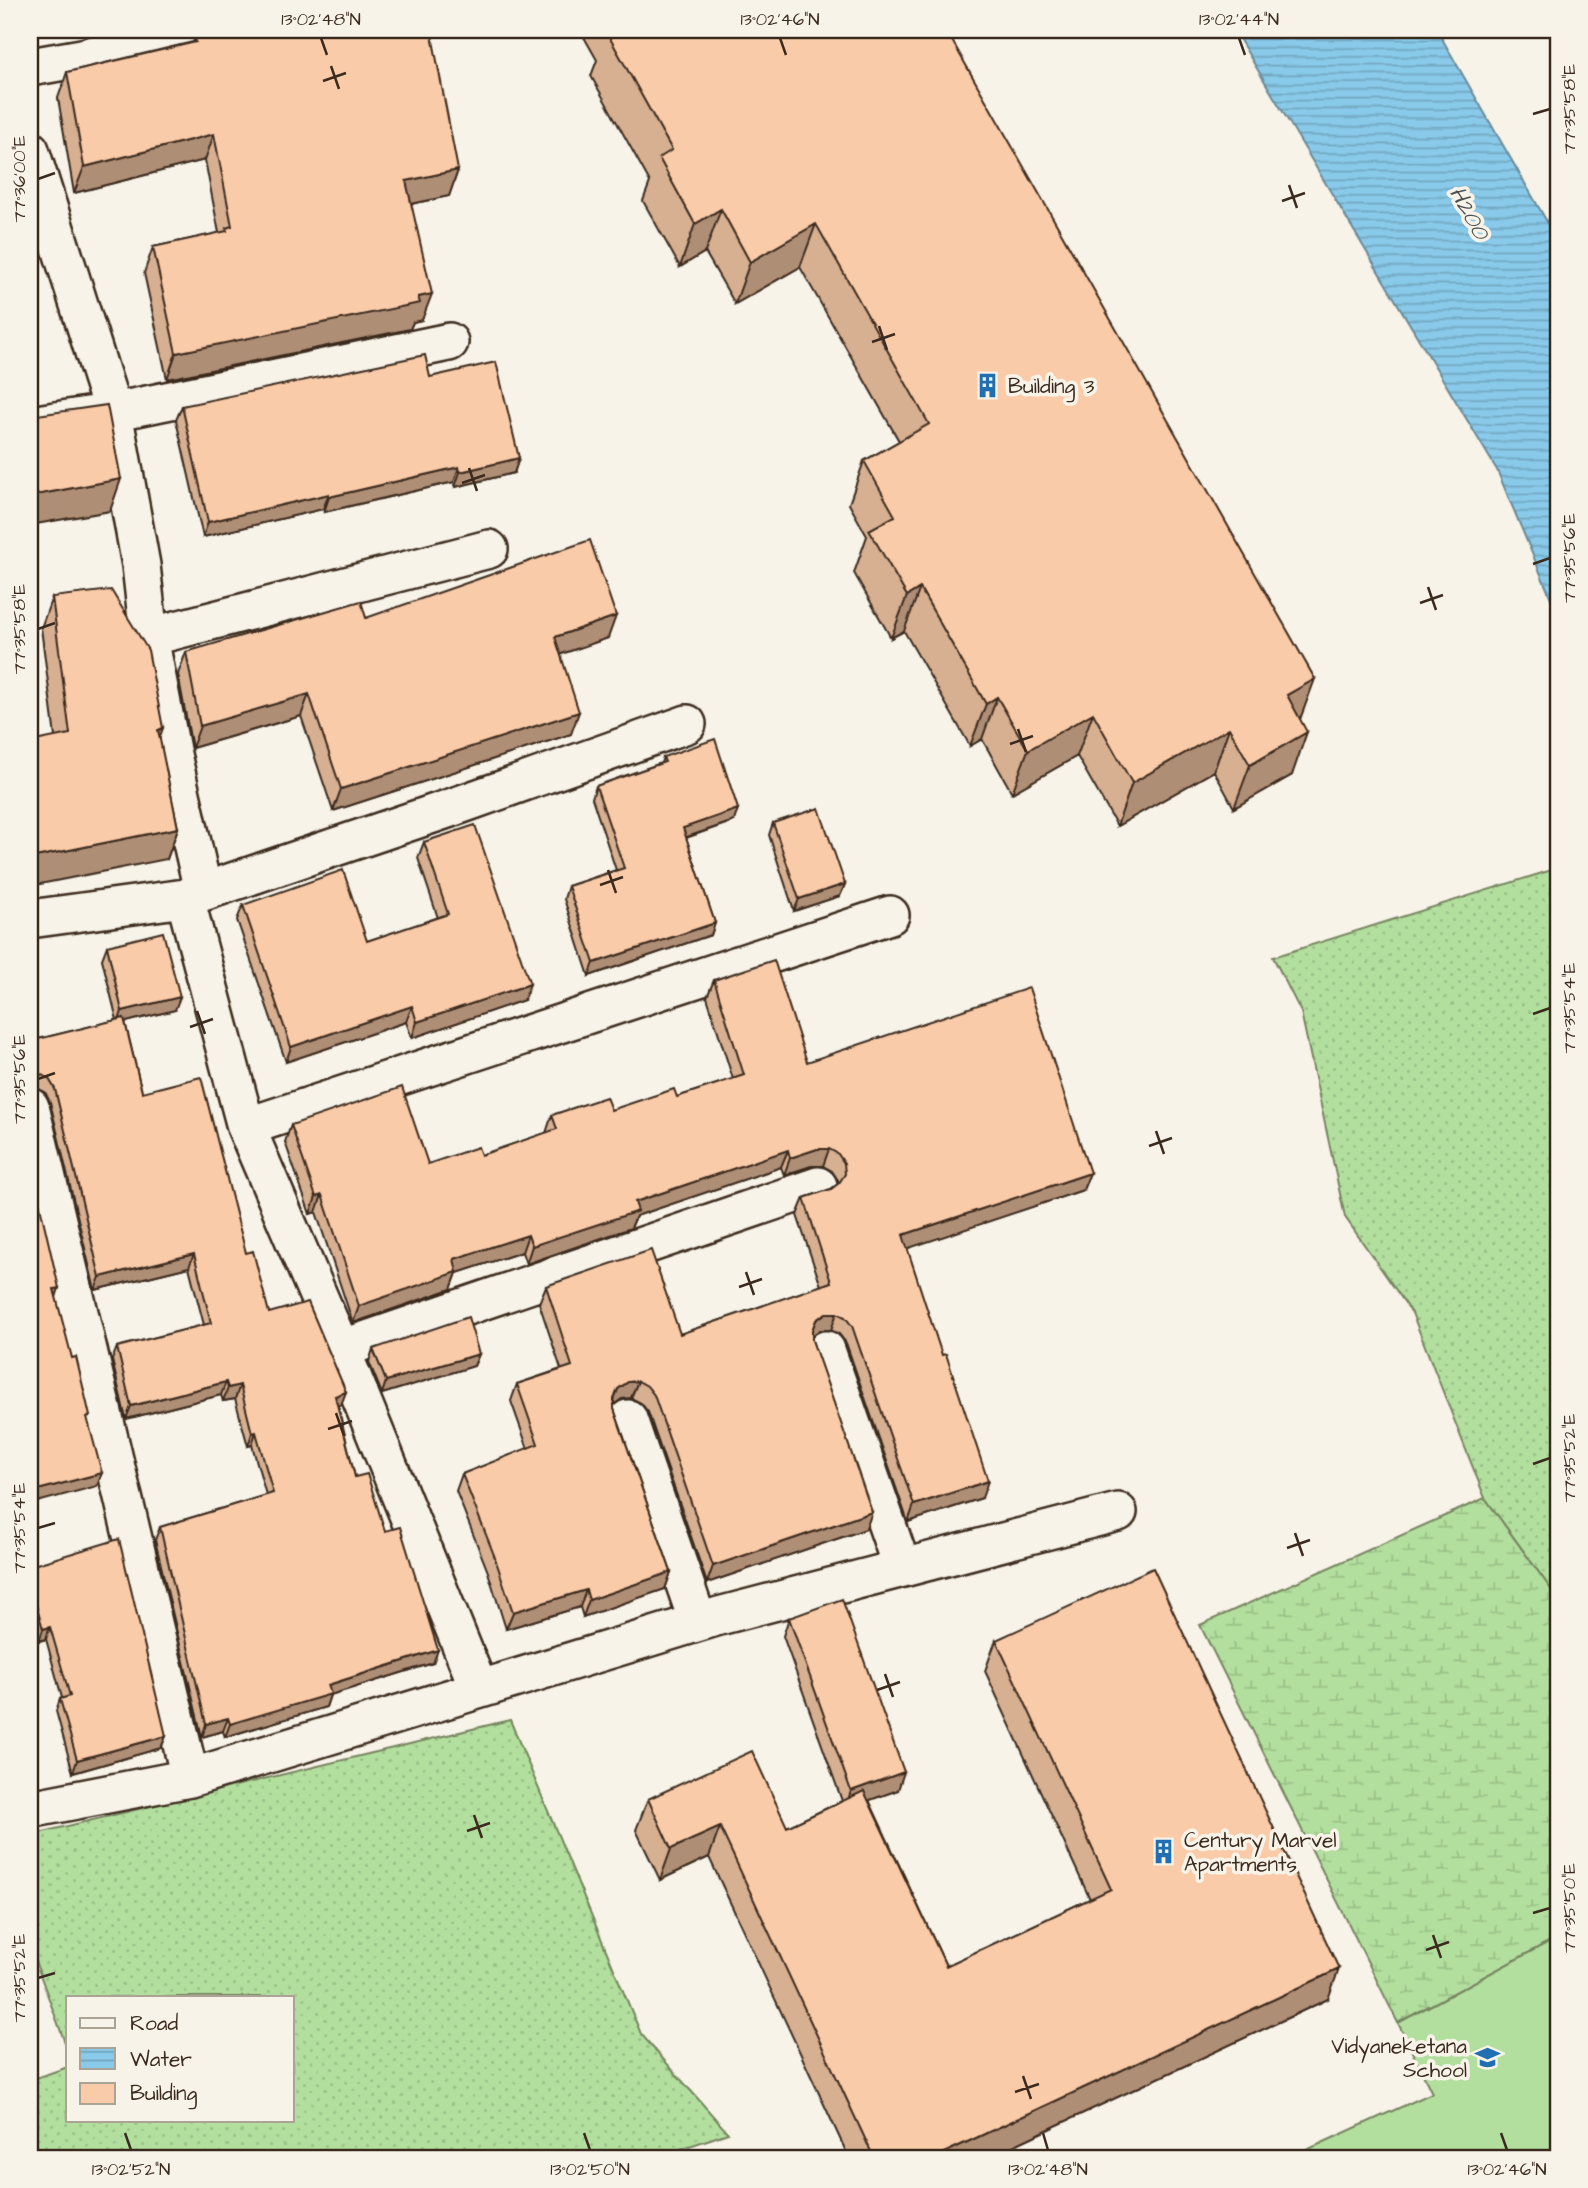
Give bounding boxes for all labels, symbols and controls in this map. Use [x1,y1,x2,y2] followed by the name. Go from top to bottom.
[281,7,361,32] text: 13°02'48"N
[740,7,820,32] text: 13°02'46"N
[1199,7,1279,32] text: 13°02'44"N
[1557,64,1582,154] text: 77°35'58"E
[7,135,32,223] text: 77°36'00"E
[1441,181,1498,247] water label: H200
[974,372,1002,400] building icon: Building 3
[1008,372,1095,403] place label: Building 3
[1557,513,1582,603] text: 77°35'56"E
[7,584,32,674] text: 77°35'58"E
[1557,962,1582,1053] text: 77°35'54"E
[7,1034,32,1124] text: 77°35'56"E
[1557,1413,1582,1502] text: 77°35'52"E
[7,1482,32,1573] text: 77°35'54"E
[1184,1826,1337,1880] place label: Century Marvel Apartments
[1150,1838,1178,1866] building icon: Century Marvel Apartments
[1557,1863,1582,1953] text: 77°35'50"E
[7,1933,32,2022] text: 77°35'52"E
[66,1996,294,2122] legend
[130,2009,178,2038] text: Road
[1331,2032,1467,2085] place label: Vidyaneketana School
[1473,2044,1501,2072] school or university icon: Vidyaneketana School
[130,2045,192,2074] text: Water
[130,2079,198,2110] text: Building
[92,2157,170,2182] text: 13°02'52"N
[550,2157,630,2182] text: 13°02'50"N
[1008,2157,1088,2182] text: 13°02'48"N
[1467,2157,1547,2182] text: 13°02'46"N

